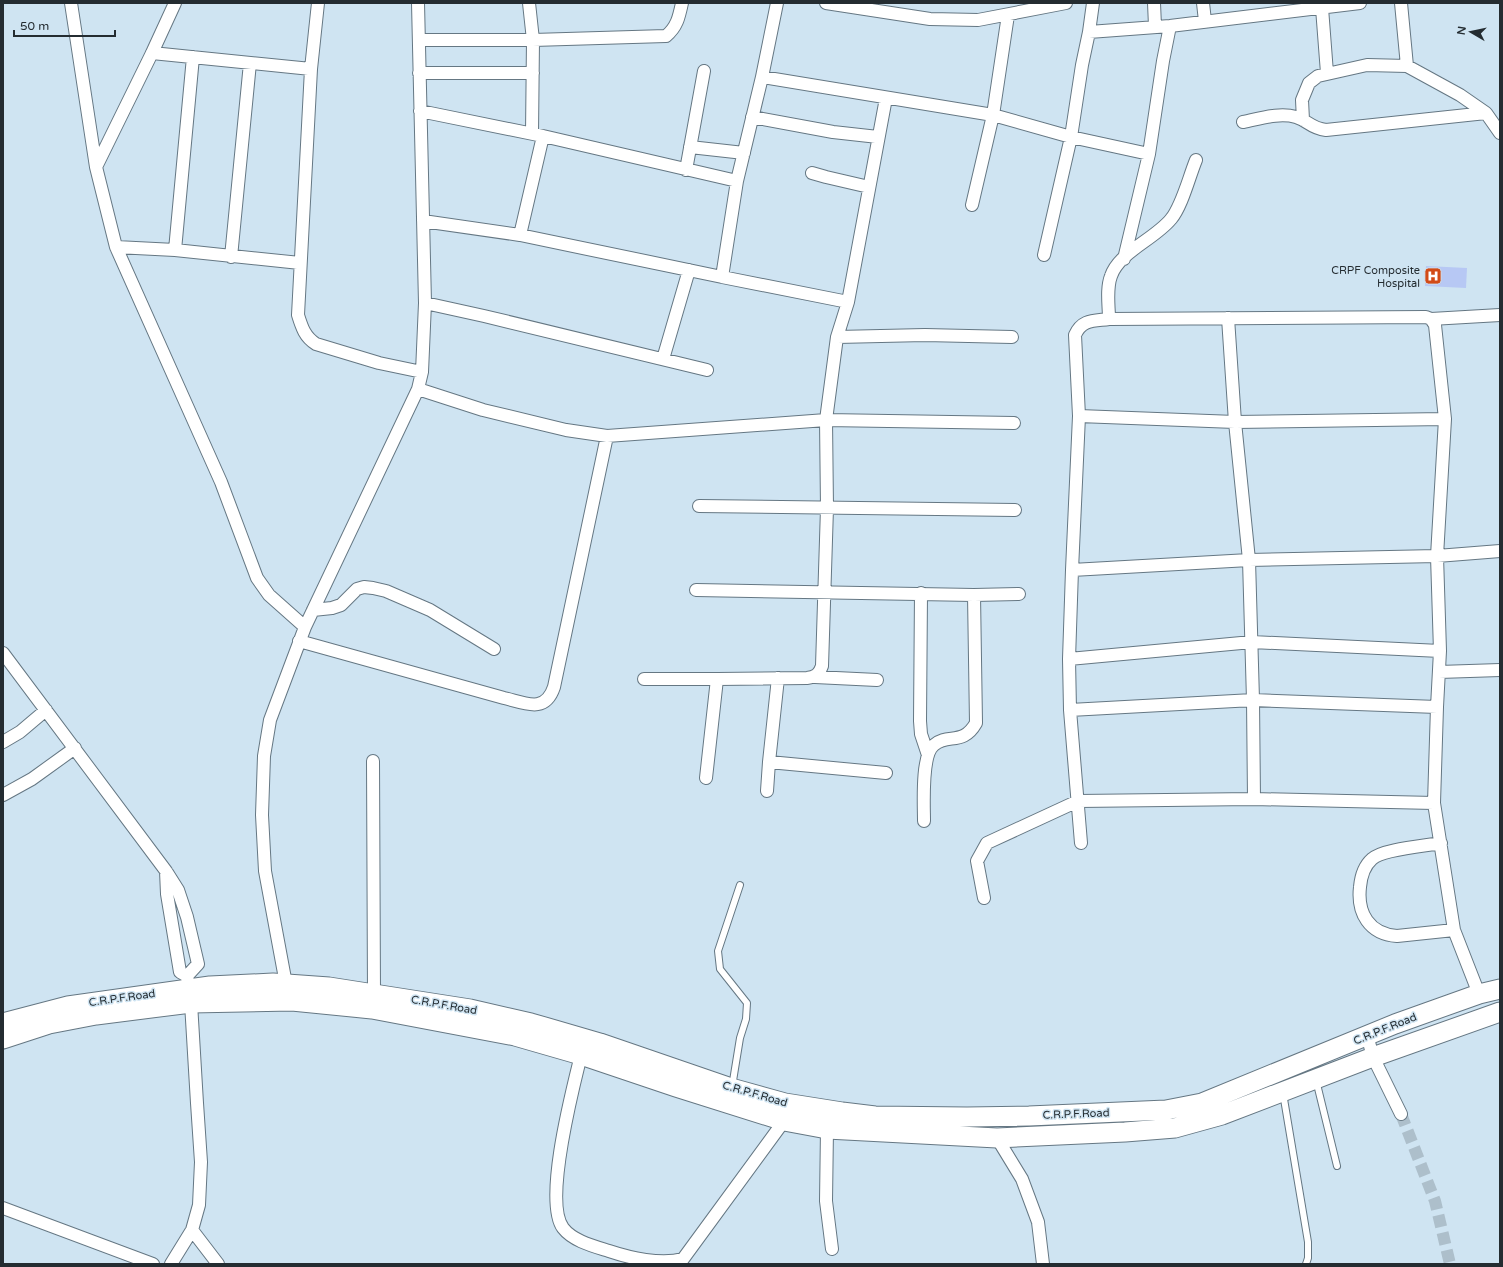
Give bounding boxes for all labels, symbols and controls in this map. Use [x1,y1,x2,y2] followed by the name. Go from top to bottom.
[14,12,115,38] scale bar
[1451,12,1491,52] north arrow
[20,19,49,33] text: 50 m
[1455,25,1469,36] text: N
[1331,264,1420,290] place label: CRPF Composite Hospital
[1423,266,1443,286] hospital icon: CRPF Composite Hospital
[88,987,156,1009] street label: C.R.P.F.Road
[410,993,478,1017] street label: C.R.P.F.Road
[1351,1010,1419,1048] street label: C.R.P.F.Road
[721,1079,789,1109] street label: C.R.P.F.Road
[1042,1106,1110,1122] street label: C.R.P.F.Road

